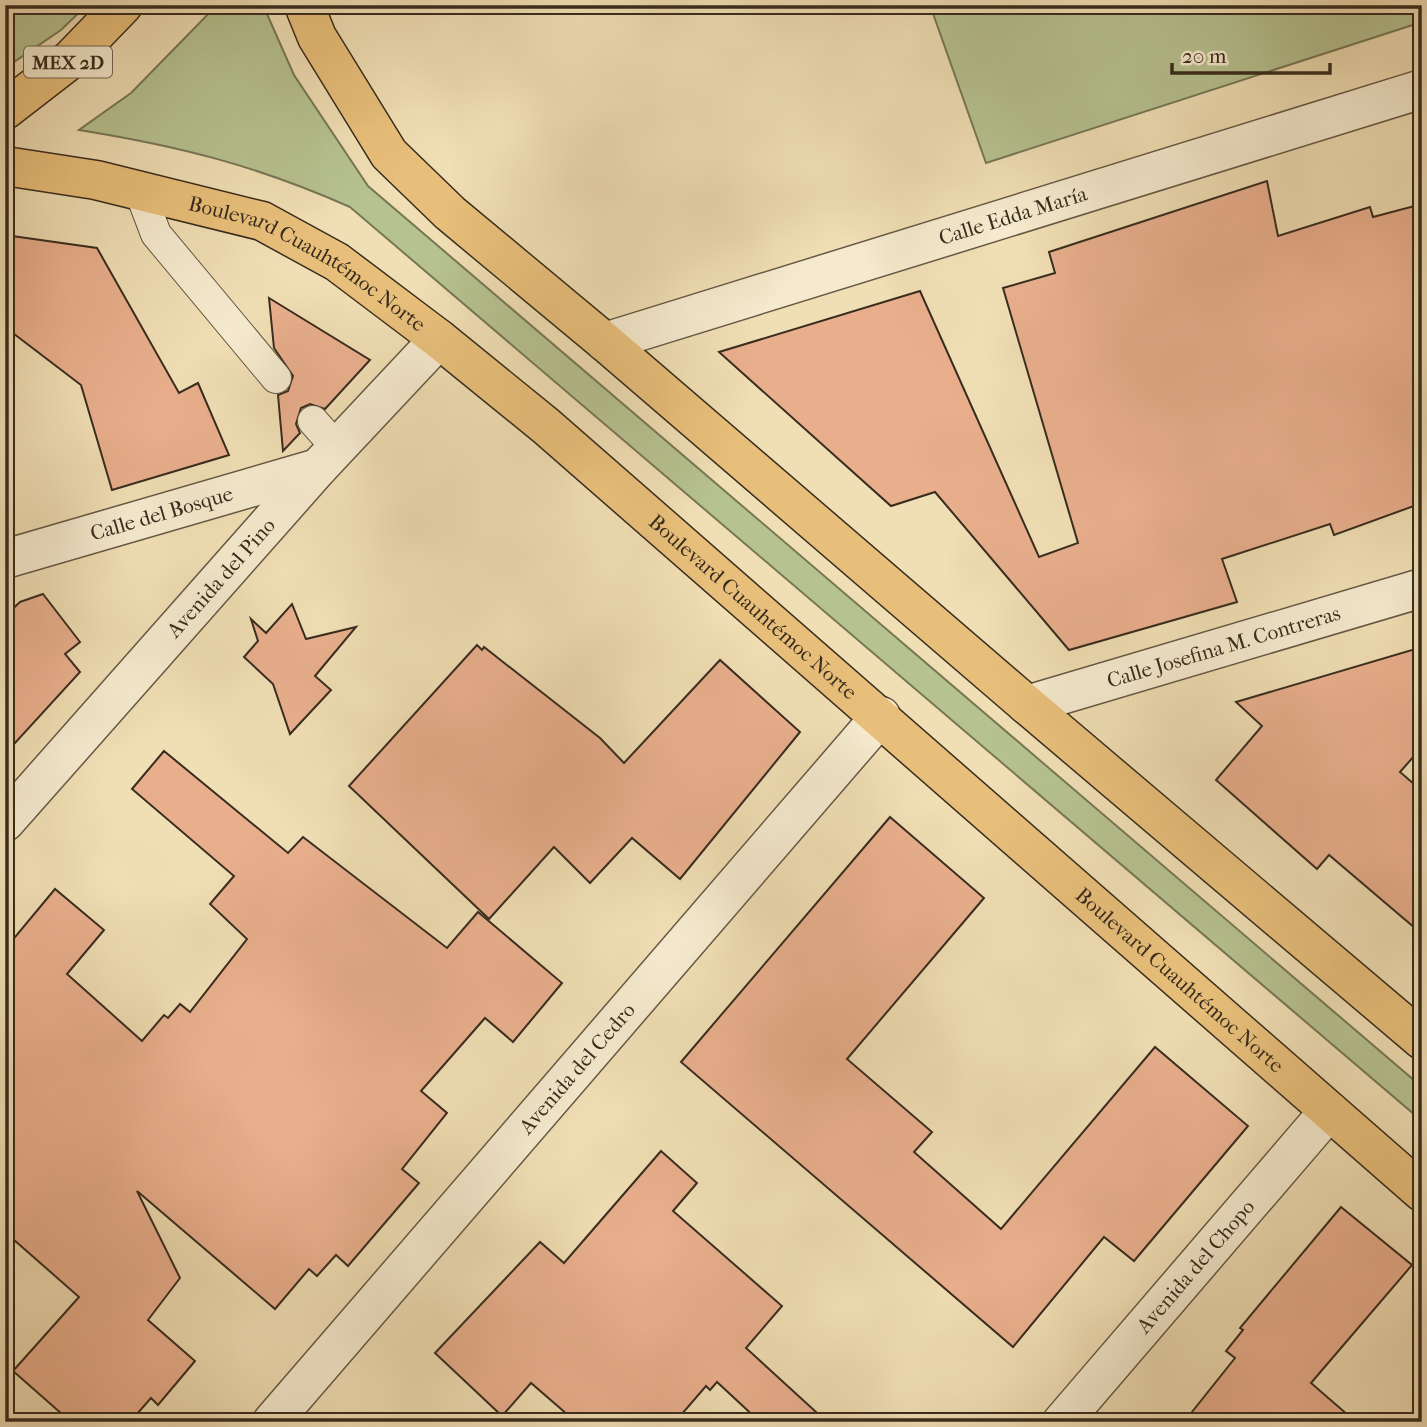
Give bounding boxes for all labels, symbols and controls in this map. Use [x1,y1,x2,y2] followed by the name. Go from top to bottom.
[1172,32,1329,76] scale bar
[1182,44,1227,68] text: 20 m
[24,46,112,78] road number: MEX 2D
[936,181,1090,250] street label: Calle Edda María
[186,191,430,336] street label: Boulevard Cuauhtémoc Norte
[87,481,236,546] street label: Calle del Bosque
[644,509,862,704] street label: Boulevard Cuauhtémoc Norte
[161,513,280,643] street label: Avenida del Pino
[1104,601,1343,693] street label: Calle Josefina M. Contreras
[1071,883,1289,1077] street label: Boulevard Cuauhtémoc Norte
[513,998,640,1139] street label: Avenida del Cedro
[1131,1195,1259,1339] street label: Avenida del Chopo

